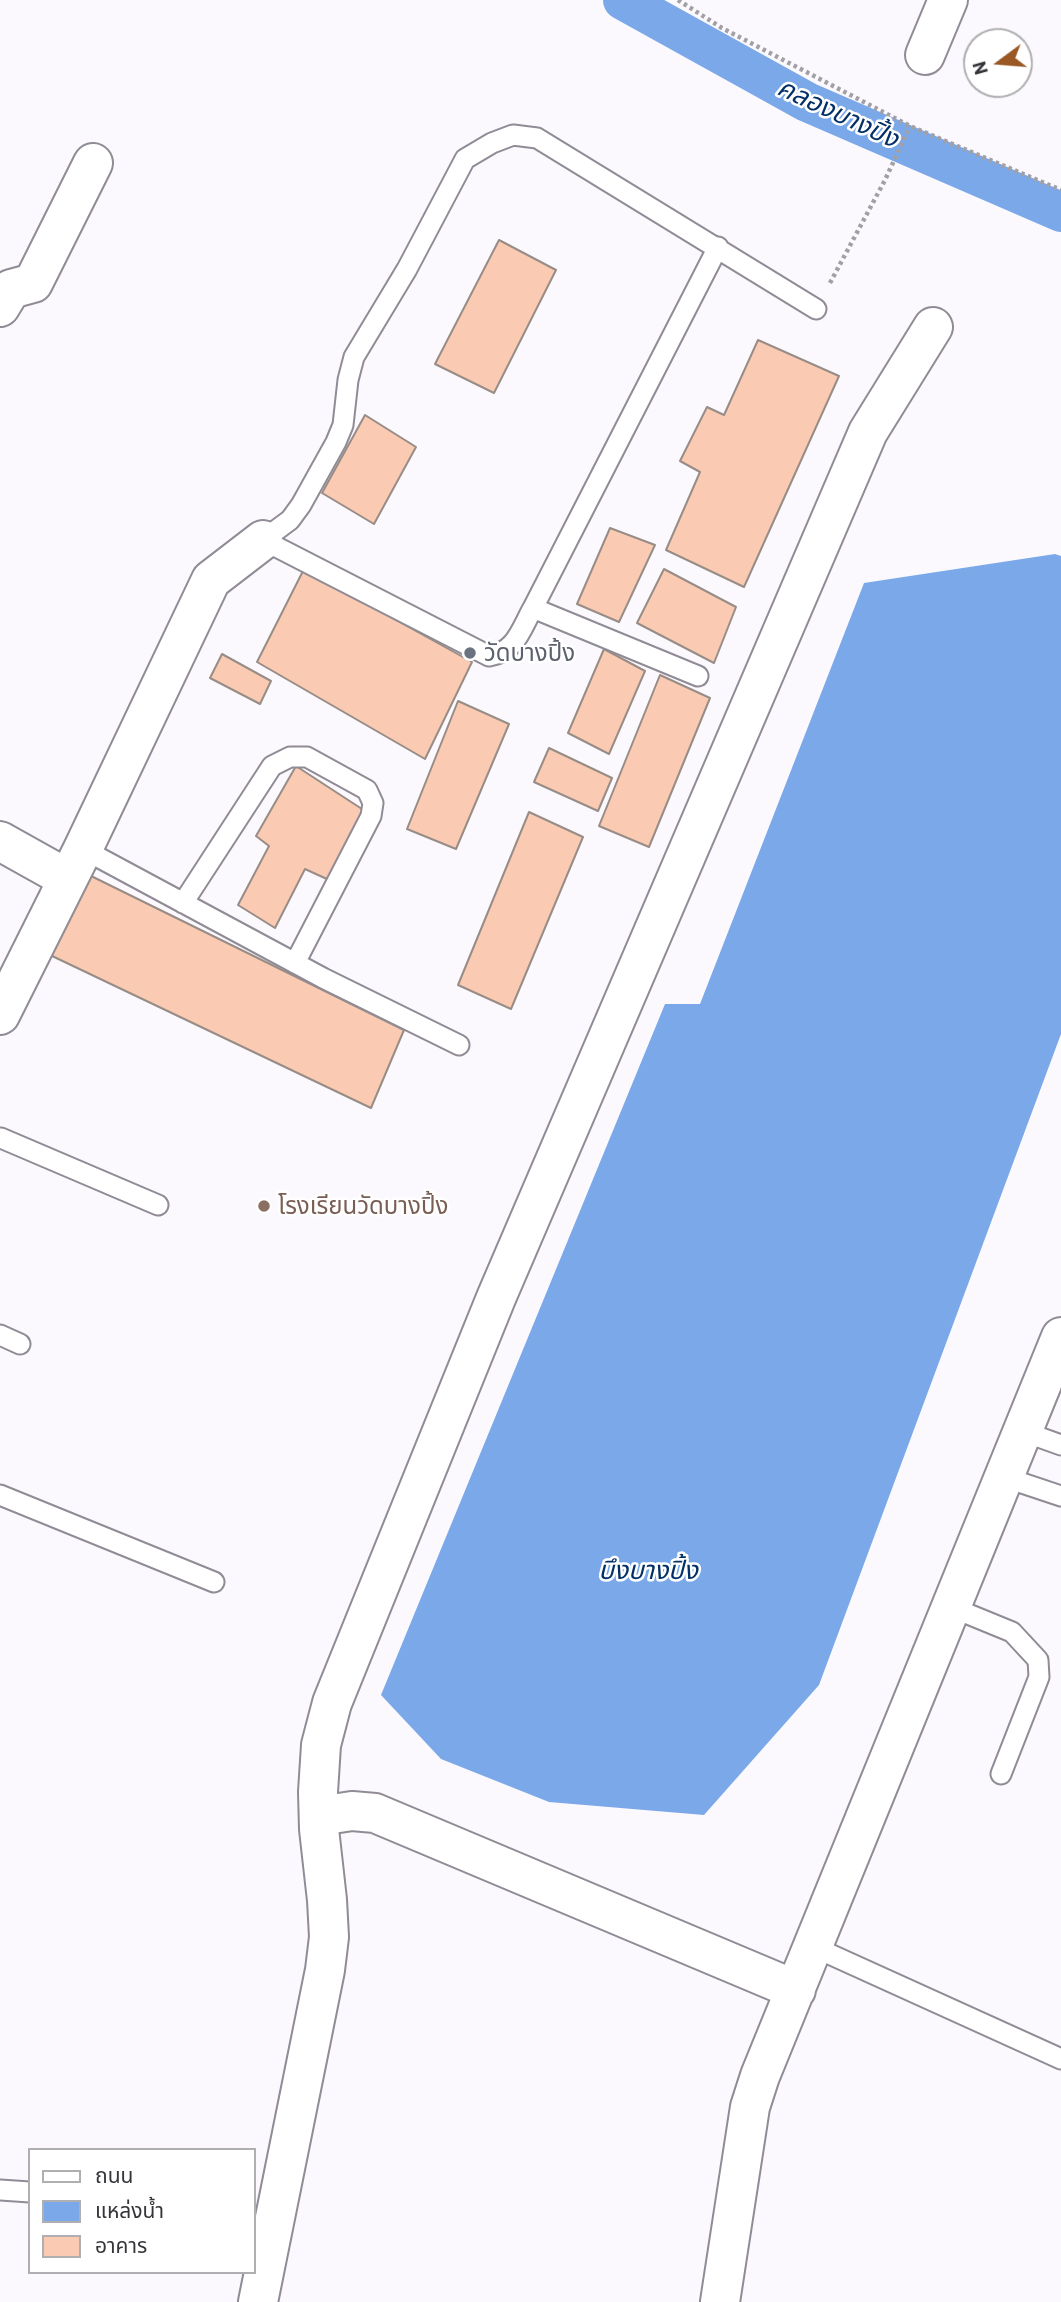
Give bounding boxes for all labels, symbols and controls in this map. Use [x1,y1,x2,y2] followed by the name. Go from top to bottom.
[963,28,1033,98] north arrow
[966,59,992,78] text: N
[773,71,903,155] water label: คลองบางปิ้ง
[484,639,575,667] place label: วัดบางปิ้ง
[462,645,478,661] marker: วัดบางปิ้ง
[278,1192,448,1220] place label: โรงเรียนวัดบางปิ้ง
[256,1198,272,1214] marker: โรงเรียนวัดบางปิ้ง
[598,1554,698,1586] water label: บึงบางปิ้ง
[28,2148,256,2274] legend
[95,2162,133,2187] text: ถนน
[95,2197,164,2222] text: แหล่งน้ำ
[95,2232,147,2257] text: อาคาร

